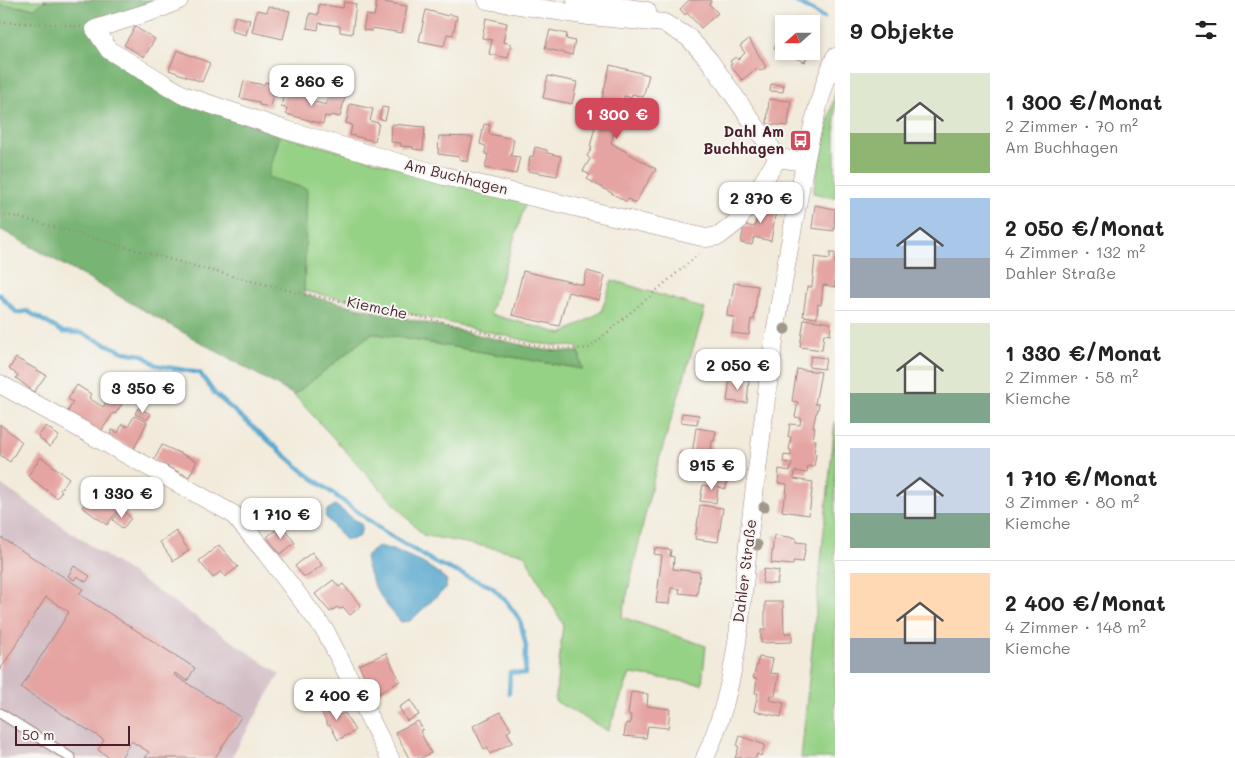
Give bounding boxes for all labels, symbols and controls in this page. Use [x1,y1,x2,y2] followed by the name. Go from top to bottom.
[775,15,820,60] north arrow
[775,15,820,60] map controls
[1192,16,1220,44] icon: filters
[850,17,954,44] text: 9 Objekte
[266,64,358,107] pin: 2 860 €
[280,70,344,91] text: 2 860 €
[1005,88,1162,115] text: 1 300 €/Monat
[890,93,950,153] icon: home
[571,98,663,140] pin: 1 300 €
[586,103,648,124] text: 1 300 €
[1005,115,1138,136] text: 2 Zimmer · 70 m²
[703,121,784,158] place label: Dahl Am Buchhagen
[788,129,812,153] bus stop icon: Dahl Am Buchhagen
[1005,136,1118,157] text: Am Buchhagen
[402,153,510,199] street label: Am Buchhagen
[715,182,807,224] pin: 2 370 €
[730,187,792,208] text: 2 370 €
[1005,214,1164,241] text: 2 050 €/Monat
[890,218,950,278] icon: home
[1005,241,1145,262] text: 4 Zimmer · 132 m²
[1005,262,1116,283] text: Dahler Straße
[345,291,409,323] street label: Kiemche
[1005,339,1161,366] text: 1 330 €/Monat
[890,343,950,403] icon: home
[692,348,784,391] pin: 2 050 €
[706,354,770,375] text: 2 050 €
[1005,366,1138,387] text: 2 Zimmer · 58 m²
[97,372,189,414] pin: 3 350 €
[111,377,175,398] text: 3 350 €
[1005,387,1071,408] text: Kiemche
[677,448,747,491] pin: 915 €
[690,454,734,475] text: 915 €
[1005,464,1157,491] text: 1 710 €/Monat
[890,468,950,528] icon: home
[76,476,168,519] pin: 1 330 €
[91,482,153,503] text: 1 330 €
[1005,491,1139,512] text: 3 Zimmer · 80 m²
[235,498,327,540] pin: 1 710 €
[252,503,310,524] text: 1 710 €
[1005,512,1071,533] text: Kiemche
[728,518,760,624] street label: Dahler Straße
[1005,589,1165,616] text: 2 400 €/Monat
[890,593,950,653] icon: home
[1005,616,1146,637] text: 4 Zimmer · 148 m²
[1005,637,1071,658] text: Kiemche
[291,678,383,721] pin: 2 400 €
[305,684,369,705] text: 2 400 €
[15,723,130,746] scale bar
[22,725,54,744] text: 50 m

